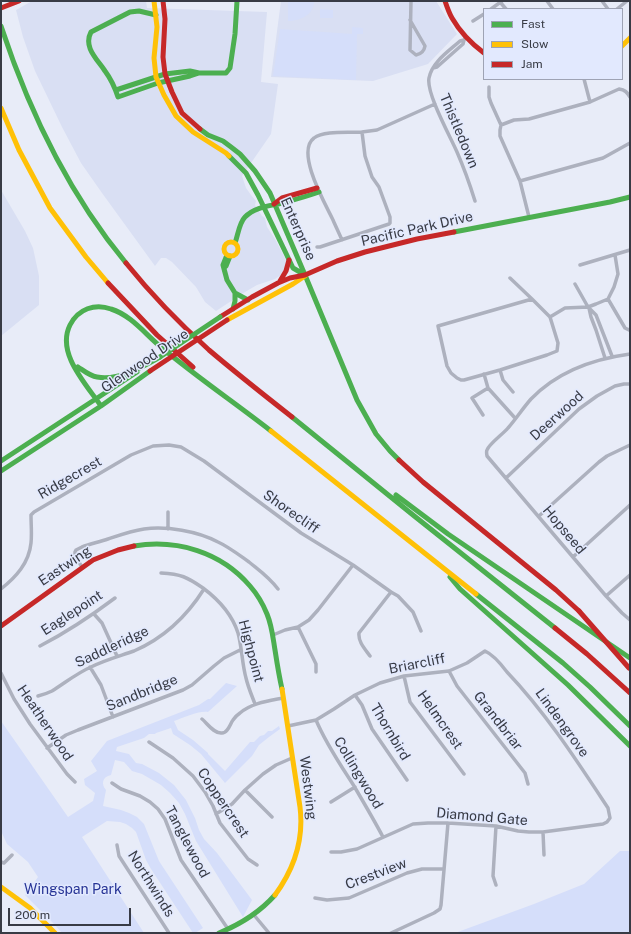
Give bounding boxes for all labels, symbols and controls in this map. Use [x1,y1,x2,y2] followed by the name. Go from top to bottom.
[483,8,623,80] legend
[521,17,545,31] text: Fast
[521,37,548,51] text: Slow
[521,57,543,71] text: Jam
[436,91,482,171] street label: Thistledown
[277,195,319,263] street label: Enterprise
[359,208,475,250] street label: Pacific Park Drive
[98,326,192,396] street label: Glenwood Drive
[527,388,587,444] street label: Deerwood
[35,453,105,503] street label: Ridgecrest
[260,487,322,537] street label: Shorecliff
[539,502,589,558] street label: Hopseed
[35,542,95,590] street label: Eastwing
[38,587,106,639] street label: Eaglepoint
[235,618,267,684] street label: Highpoint
[72,623,152,671] street label: Saddleridge
[387,650,447,678] street label: Briarcliff
[104,671,180,715] street label: Sandbridge
[13,682,77,764] street label: Heatherwood
[531,685,593,761] street label: Lindengrove
[414,687,466,753] street label: Helmcrest
[470,688,526,754] street label: Grandbriar
[366,700,414,764] street label: Thornbird
[330,734,386,812] street label: Collingwood
[296,755,320,821] street label: Westwing
[193,765,253,841] street label: Coppercrest
[161,803,213,881] street label: Tanglewood
[436,805,528,829] street label: Diamond Gate
[124,848,178,920] street label: Northwinds
[343,855,409,893] street label: Crestview
[24,882,122,898] park label: Wingspan Park
[10,900,133,926] scale bar
[15,908,50,922] text: 200 m

